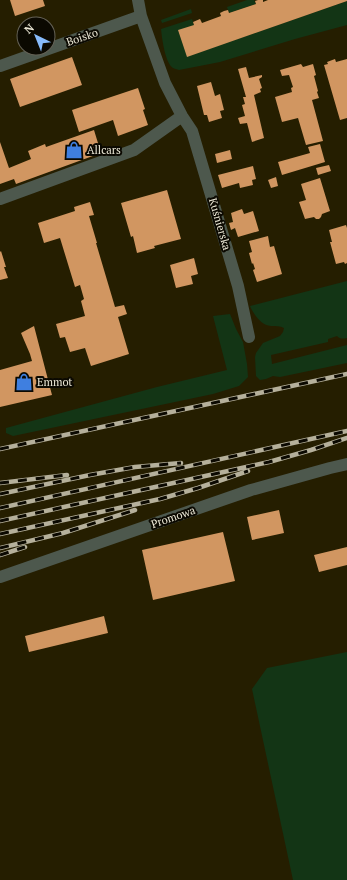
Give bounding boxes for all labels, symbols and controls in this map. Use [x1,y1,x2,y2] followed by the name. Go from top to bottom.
[16,16,56,56] north arrow
[21,20,37,37] text: N
[64,25,100,49] street label: Boisko
[64,140,84,160] shop icon: Allcars
[87,143,121,157] place label: Allcars
[206,196,234,252] street label: Kuśnierska
[14,372,34,392] shop icon: Emmot
[37,375,72,389] place label: Emmot
[149,503,197,531] street label: Promowa

